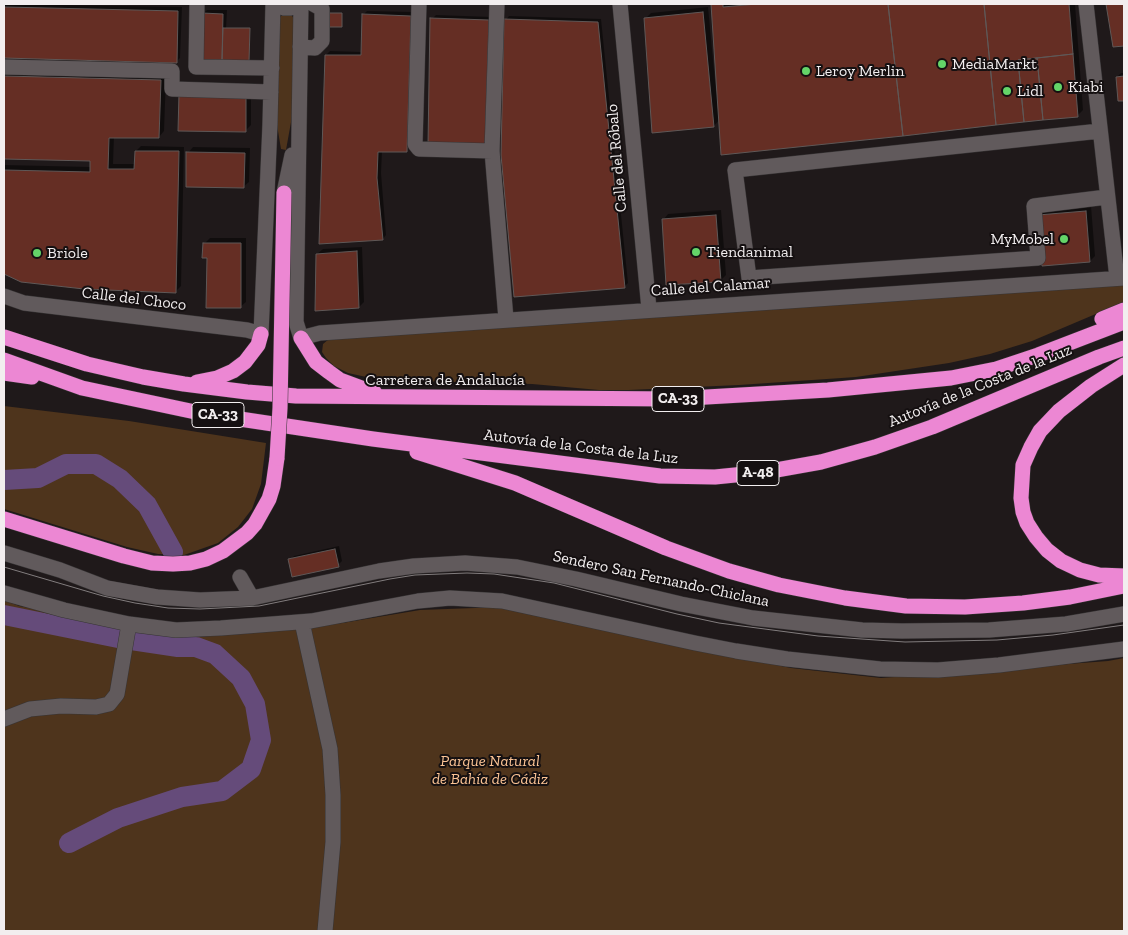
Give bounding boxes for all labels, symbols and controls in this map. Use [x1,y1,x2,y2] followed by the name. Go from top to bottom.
[952,54,1037,74] place label: MediaMarkt
[936,58,948,70] marker: MediaMarkt
[816,61,905,81] place label: Leroy Merlin
[800,65,812,77] marker: Leroy Merlin
[1068,77,1104,97] place label: Kiabi
[1017,81,1043,101] place label: Lidl
[1052,81,1064,93] marker: Kiabi
[1001,85,1013,97] marker: Lidl
[603,103,631,213] street label: Calle del Róbalo
[991,229,1054,249] place label: MyMobel
[1058,233,1070,245] marker: MyMobel
[706,242,793,262] place label: Tiendanimal
[47,243,88,263] place label: Briole
[690,246,702,258] marker: Tiendanimal
[31,247,43,259] marker: Briole
[650,273,772,301] street label: Calle del Calamar
[81,283,187,315] street label: Calle del Choco
[886,340,1074,432] street label: Autovía de la Costa de la Luz
[365,370,525,390] street label: Carretera de Andalucía
[652,386,704,412] road number: CA-33
[192,402,244,428] road number: CA-33
[483,426,679,468] street label: Autovía de la Costa de la Luz
[737,460,779,486] road number: A-48
[551,547,771,611] street label: Sendero San Fernando-Chiclana
[432,751,548,789] park label: Parque Natural de Bahía de Cádiz

